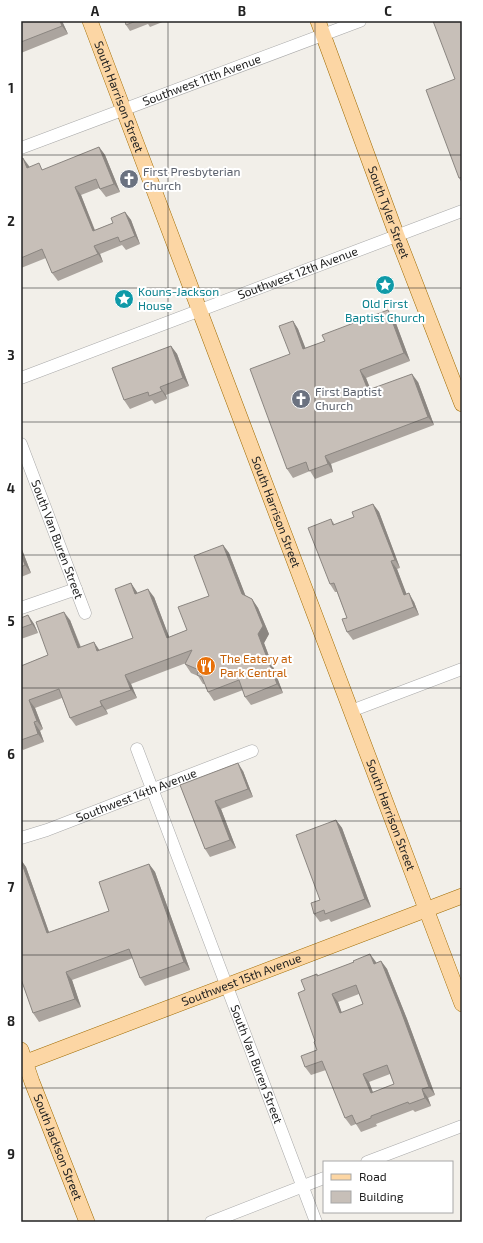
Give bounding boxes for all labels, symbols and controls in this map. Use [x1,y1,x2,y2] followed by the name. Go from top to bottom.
[91,3,100,19] text: A
[238,3,246,19] text: B
[384,3,392,19] text: C
[92,39,147,154] street label: South Harrison Street
[140,51,263,108] street label: Southwest 11th Avenue
[8,80,14,96] text: 1
[143,164,240,192] place label: First Presbyterian Church
[366,164,413,261] street label: South Tyler Street
[118,168,140,190] church icon: First Presbyterian Church
[7,213,15,229] text: 2
[235,243,360,301] street label: Southwest 12th Avenue
[374,274,396,296] place icon: Old First Baptist Church
[138,284,219,312] place label: Kouns-Jackson House
[113,288,135,310] place icon: Kouns-Jackson House
[345,296,425,324] place label: Old First Baptist Church
[7,347,15,363] text: 3
[315,384,382,412] place label: First Baptist Church
[290,388,312,410] church icon: First Baptist Church
[249,454,304,570] street label: South Harrison Street
[29,478,87,601] street label: South Van Buren Street
[7,480,15,496] text: 4
[7,613,15,629] text: 5
[220,651,293,679] place label: The Eatery at Park Central
[195,655,217,677] restaurant icon: The Eatery at Park Central
[7,746,15,762] text: 6
[364,757,419,873] street label: South Harrison Street
[74,765,198,824] street label: Southwest 14th Avenue
[8,879,15,895] text: 7
[179,950,303,1008] street label: Southwest 15th Avenue
[228,1002,286,1126] street label: South Van Buren Street
[7,1013,15,1029] text: 8
[31,1092,86,1203] street label: South Jackson Street
[7,1146,15,1162] text: 9
[323,1161,453,1213] legend
[359,1169,387,1183] text: Road
[359,1189,404,1203] text: Building

